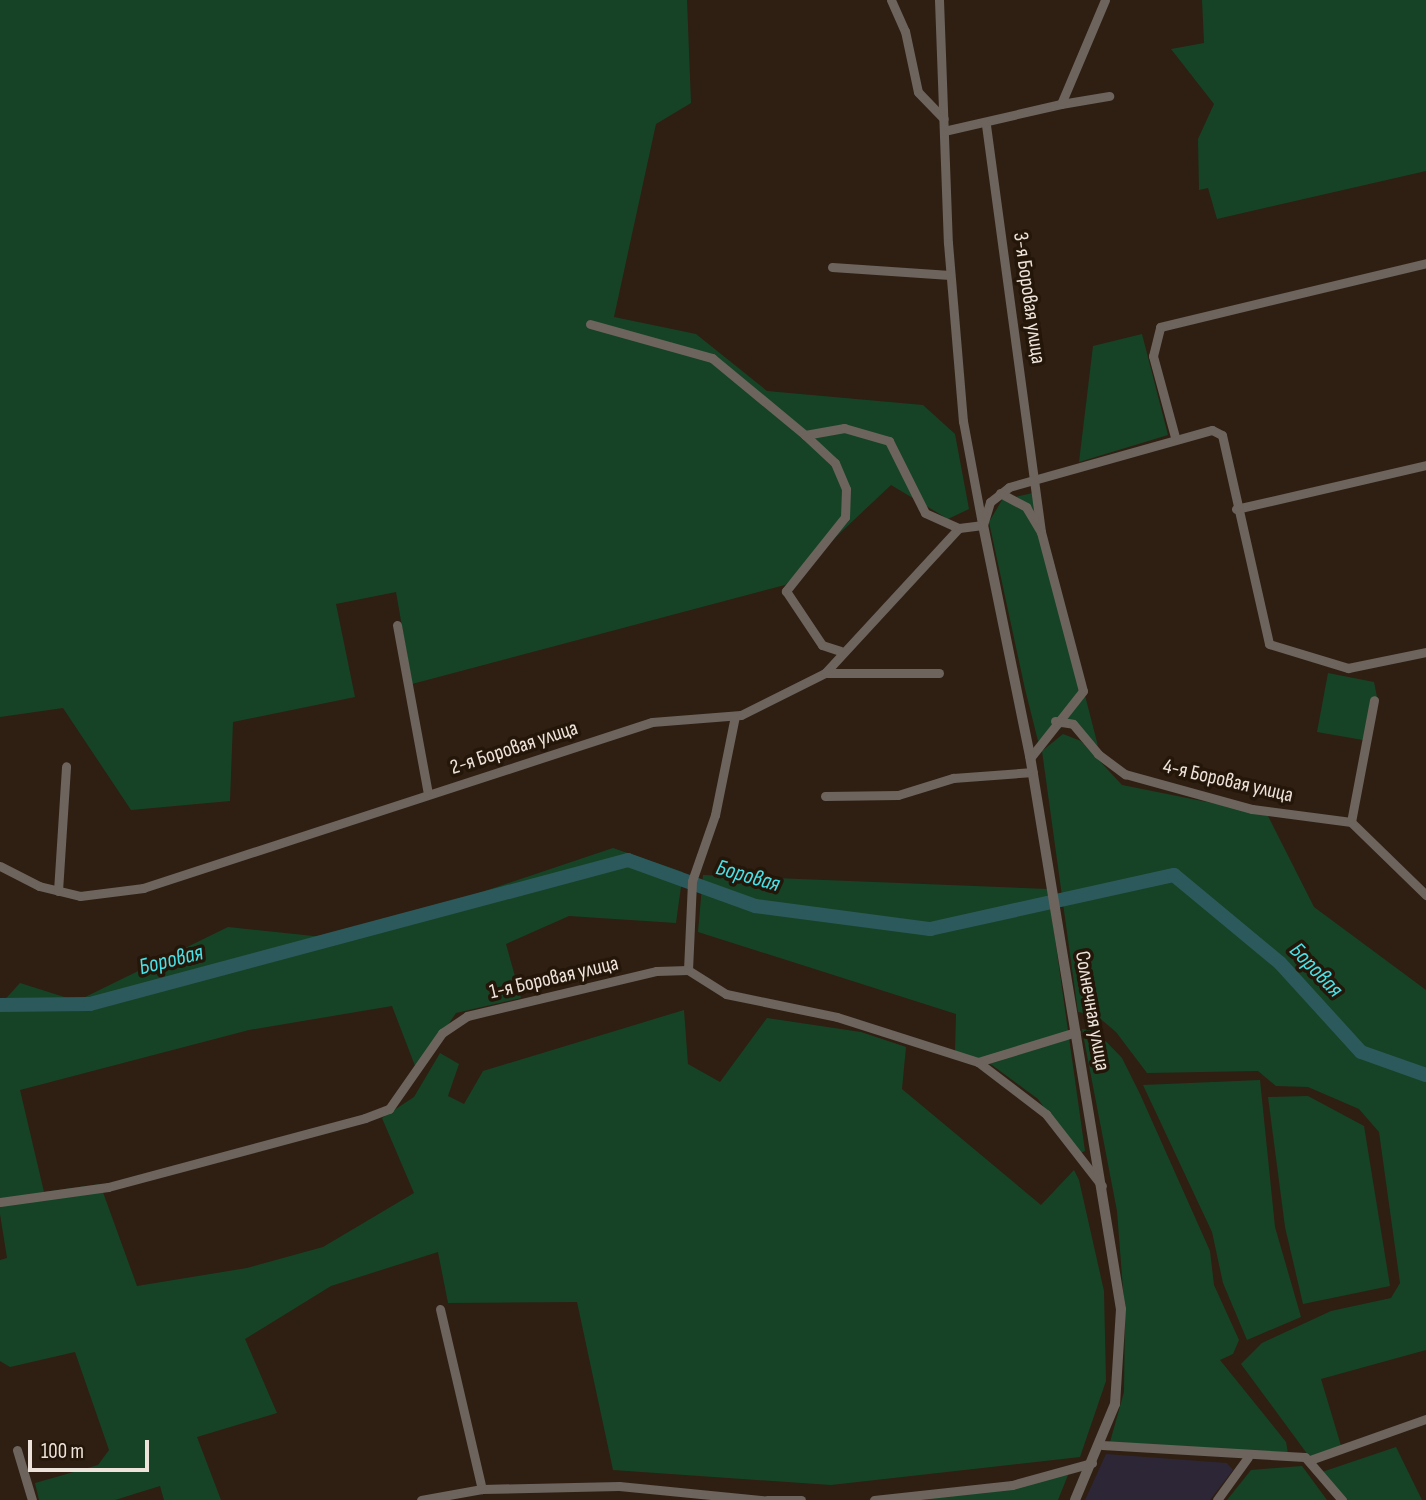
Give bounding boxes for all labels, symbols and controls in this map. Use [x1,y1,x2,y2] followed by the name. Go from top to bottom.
[1007,230,1051,366] street label: 3-я Боровая улица
[447,716,581,780] street label: 2-я Боровая улица
[1160,754,1296,808] street label: 4-я Боровая улица
[713,854,783,898] water label: Боровая
[1283,937,1349,1003] water label: Боровая
[136,939,206,981] water label: Боровая
[1069,949,1115,1073] street label: Солнечная улица
[487,951,621,1005] street label: 1-я Боровая улица
[32,1426,152,1470] scale bar
[41,1439,84,1464] text: 100 m

